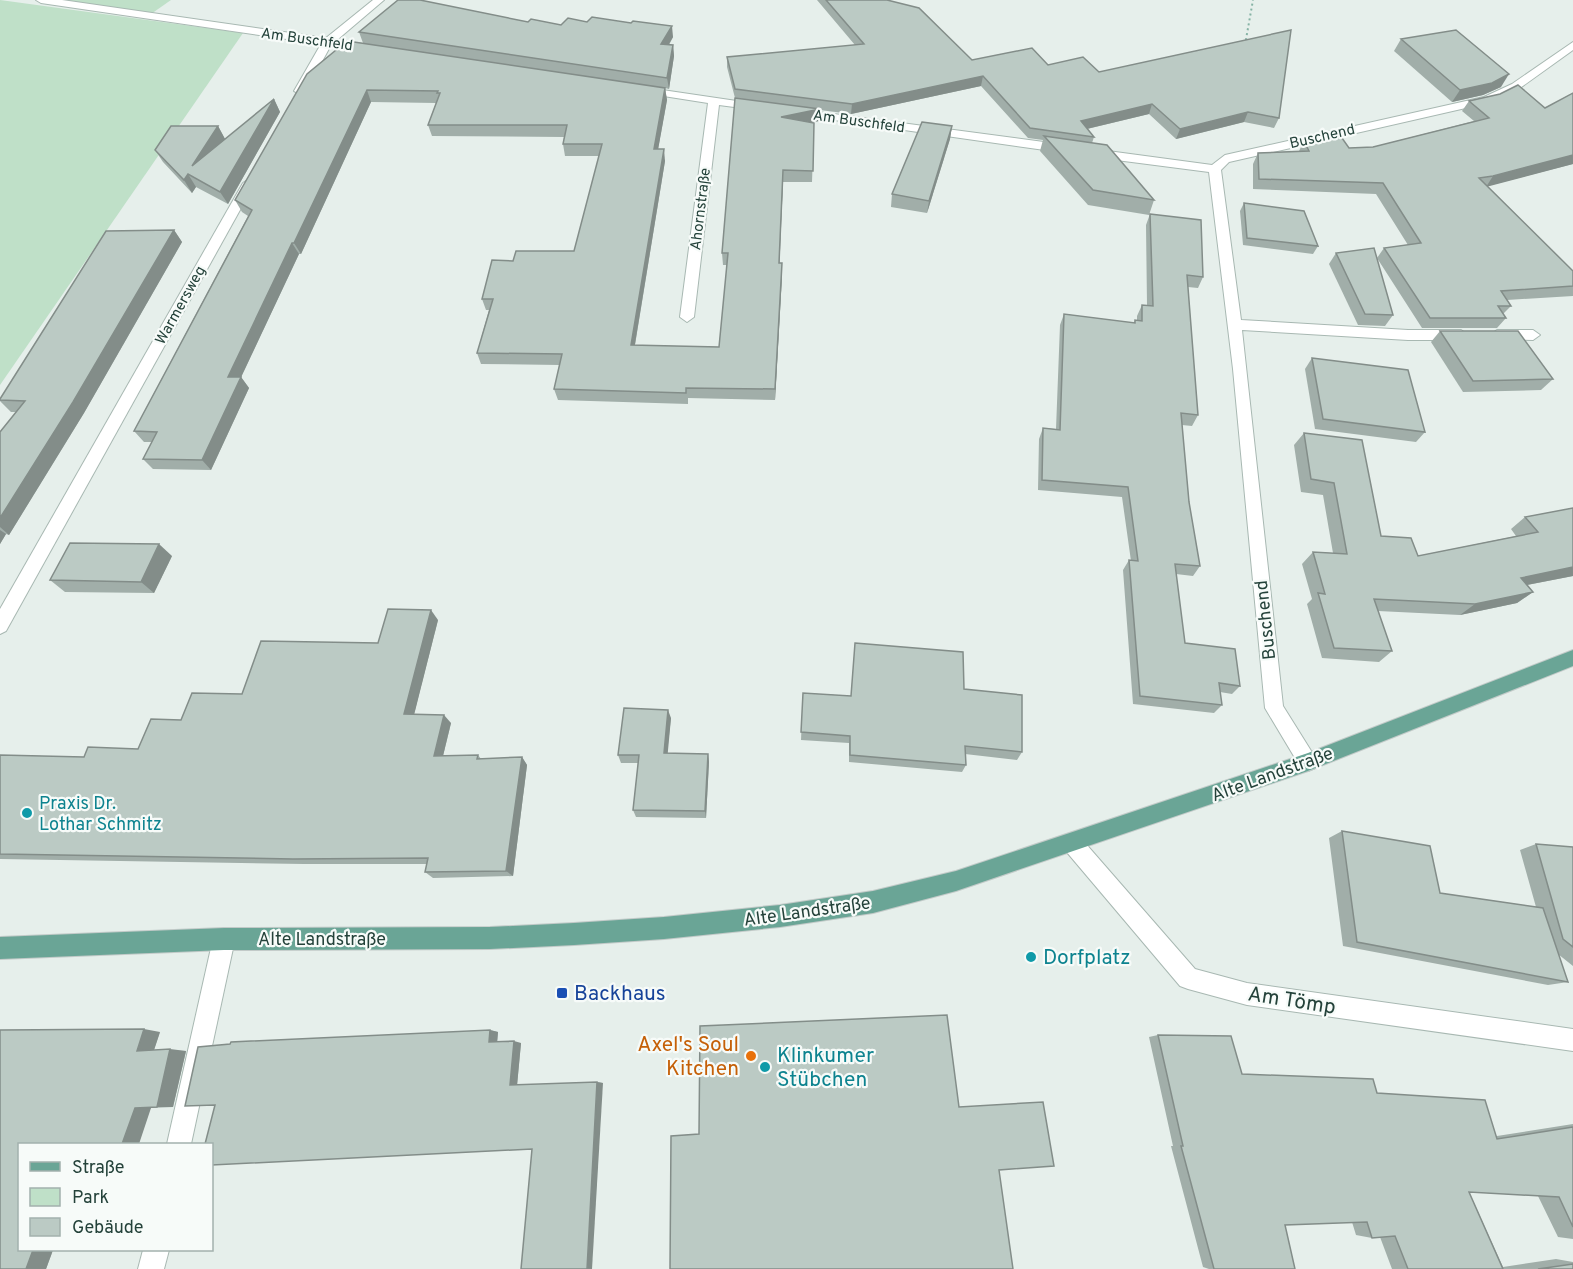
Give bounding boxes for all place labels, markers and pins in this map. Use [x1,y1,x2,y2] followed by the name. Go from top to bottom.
[39,793,162,837] place label: Praxis Dr. Lothar Schmitz
[20,806,34,820] marker: Praxis Dr. Lothar Schmitz
[1043,945,1131,972] place label: Dorfplatz
[1024,950,1038,964] marker: Dorfplatz
[574,981,666,1008] place label: Backhaus
[555,986,569,1000] marker: Backhaus
[637,1032,739,1083] place label: Axel's Soul Kitchen
[777,1043,874,1094] place label: Klinkumer Stübchen
[744,1049,758,1063] marker: Axel's Soul Kitchen
[758,1060,772,1074] marker: Klinkumer Stübchen

